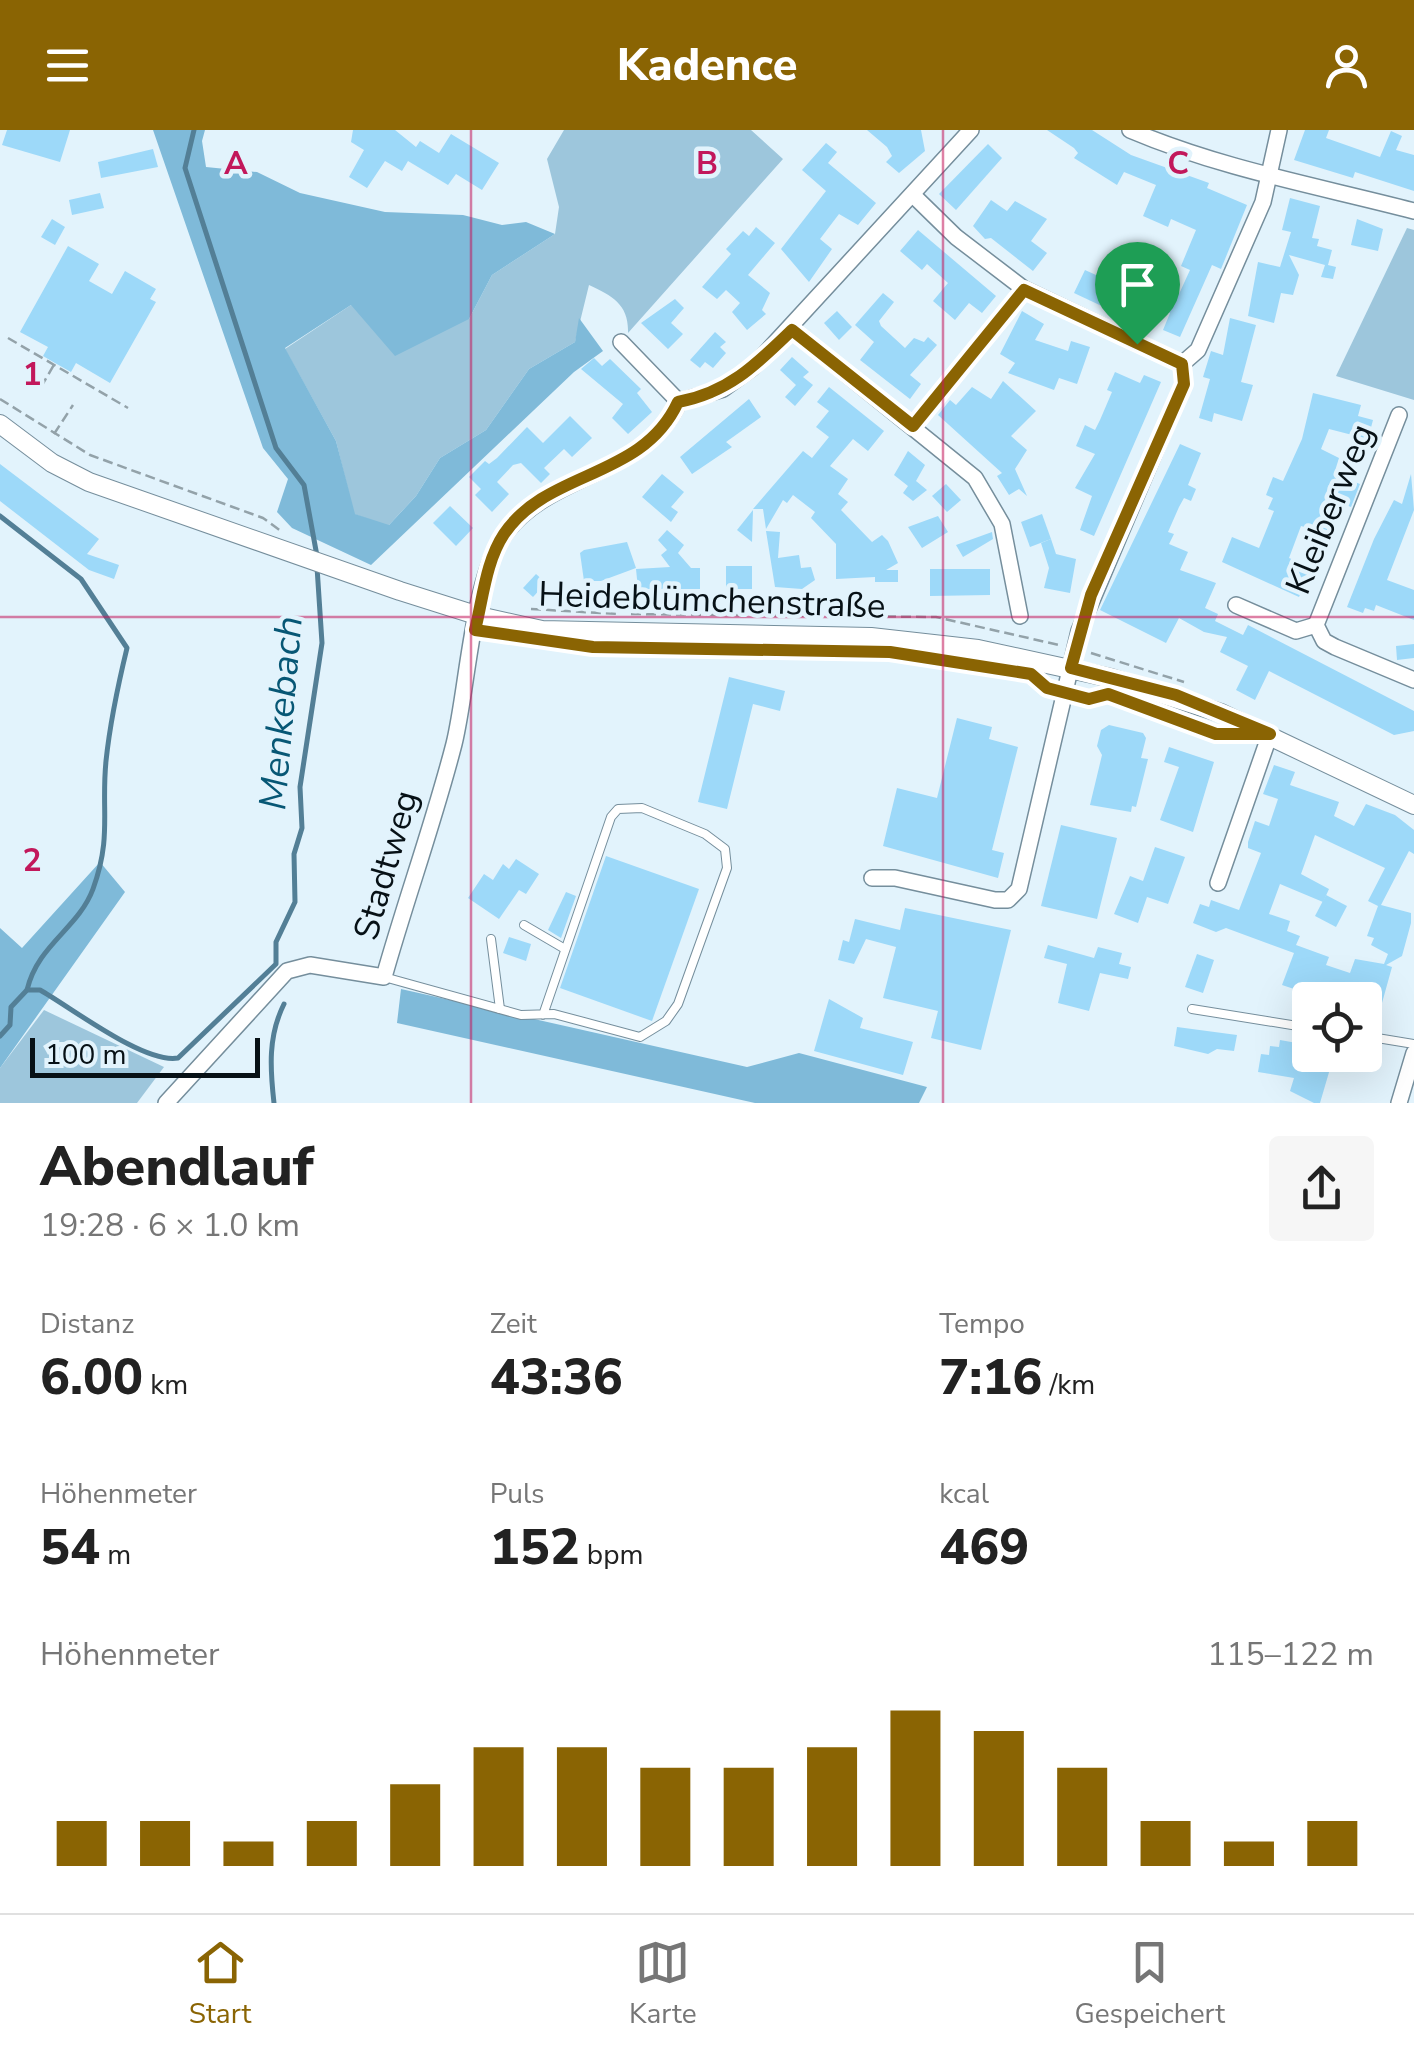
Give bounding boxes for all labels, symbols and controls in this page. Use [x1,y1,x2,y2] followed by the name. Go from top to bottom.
[617,35,797,96] text: Kadence
[40,38,95,93] icon: menu
[1319,38,1374,93] icon: person
[224,142,248,185] text: A
[696,142,718,185] text: B
[1167,142,1189,185] text: C
[1095,242,1180,345] pin
[1110,257,1165,312] icon: arrive
[22,353,42,396] text: 1
[1275,417,1385,601] street label: Kleiberweg
[538,570,886,630] street label: Heideblümchenstraße
[247,614,315,812] water label: Menkebach
[342,785,430,945] street label: Stadtweg
[22,839,42,882] text: 2
[1292,982,1382,1072] map controls
[1292,982,1382,1072] button: locate
[30,1033,260,1078] scale bar
[45,1036,127,1074] text: 100 m
[40,1129,314,1204] text: Abendlauf
[1269,1136,1374,1241] button: share
[40,1204,300,1247] text: 19:28 · 6 × 1.0 km
[40,1305,134,1343] text: Distanz
[490,1305,537,1343] text: Zeit
[939,1305,1025,1343] text: Tempo
[40,1343,143,1412] text: 6.00
[490,1343,623,1412] text: 43:36
[939,1343,1042,1412] text: 7:16
[143,1366,188,1404] text: km
[1042,1366,1095,1404] text: /km
[40,1475,197,1513] text: Höhenmeter
[490,1475,545,1513] text: Puls
[939,1475,989,1513] text: kcal
[40,1513,100,1582] text: 54
[490,1513,580,1582] text: 152
[939,1513,1029,1582] text: 469
[100,1536,131,1574] text: m
[580,1536,643,1574] text: bpm
[40,1633,219,1676] text: Höhenmeter
[1207,1633,1374,1676] text: 115–122 m
[189,1935,251,2033] tab: Start
[629,1935,697,2033] tab: Karte
[1074,1935,1225,2033] tab: Gespeichert

